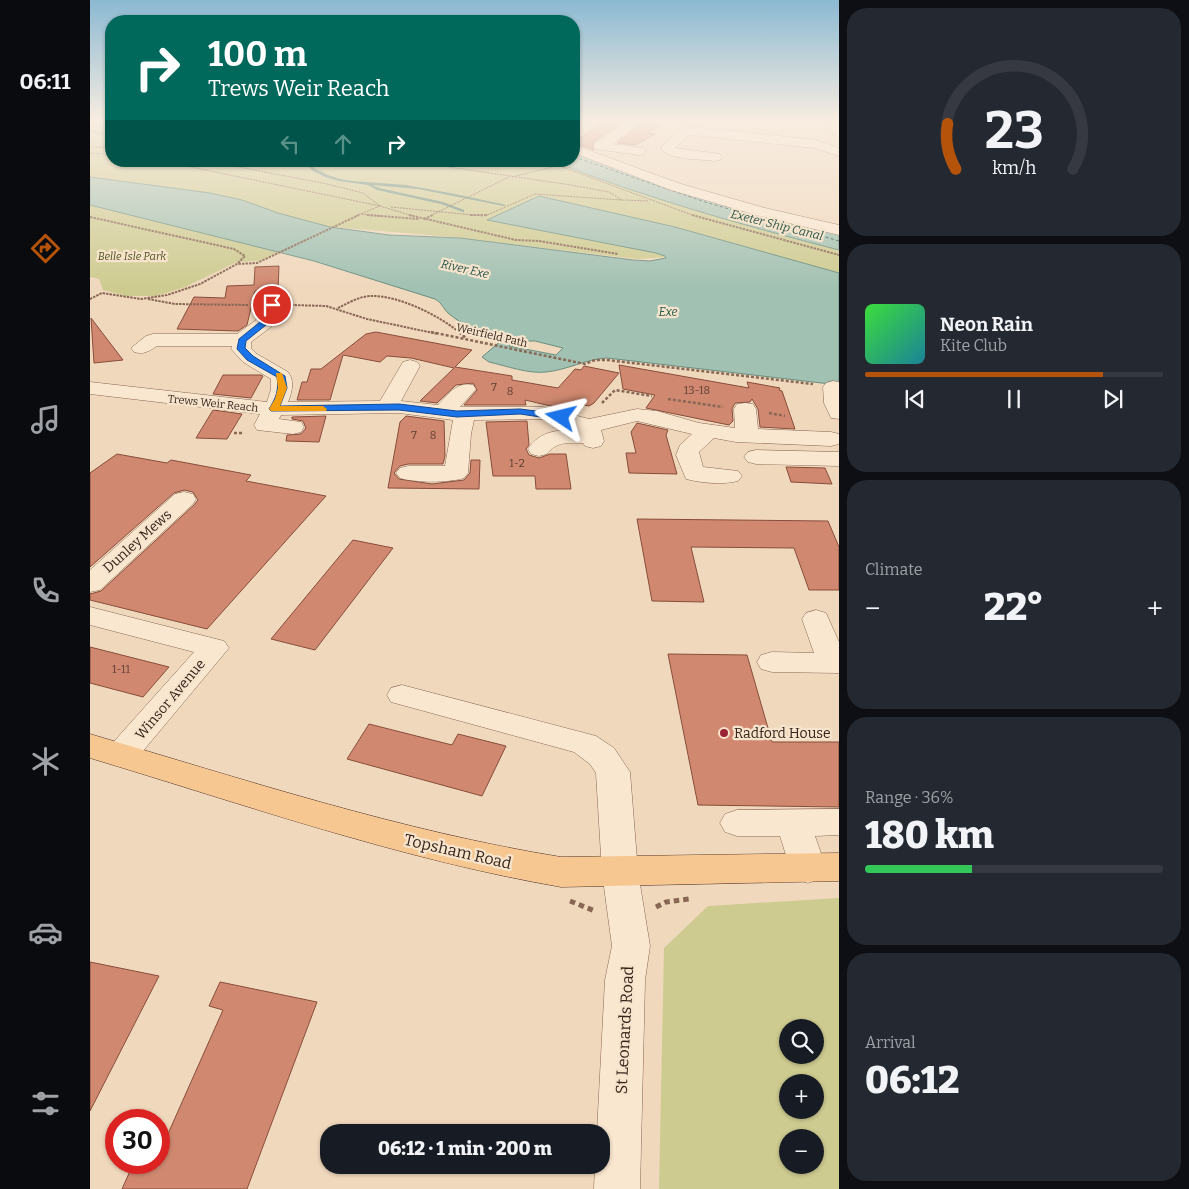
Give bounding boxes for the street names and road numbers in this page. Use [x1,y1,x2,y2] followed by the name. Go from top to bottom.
[455,321,529,350] street label: Weirfield Path
[167,392,259,415] street label: Trews Weir Reach
[100,506,175,577] street label: Dunley Mews
[132,656,209,743] street label: Winsor Avenue
[402,830,514,873] street label: Topsham Road
[612,965,637,1095] street label: St Leonards Road

